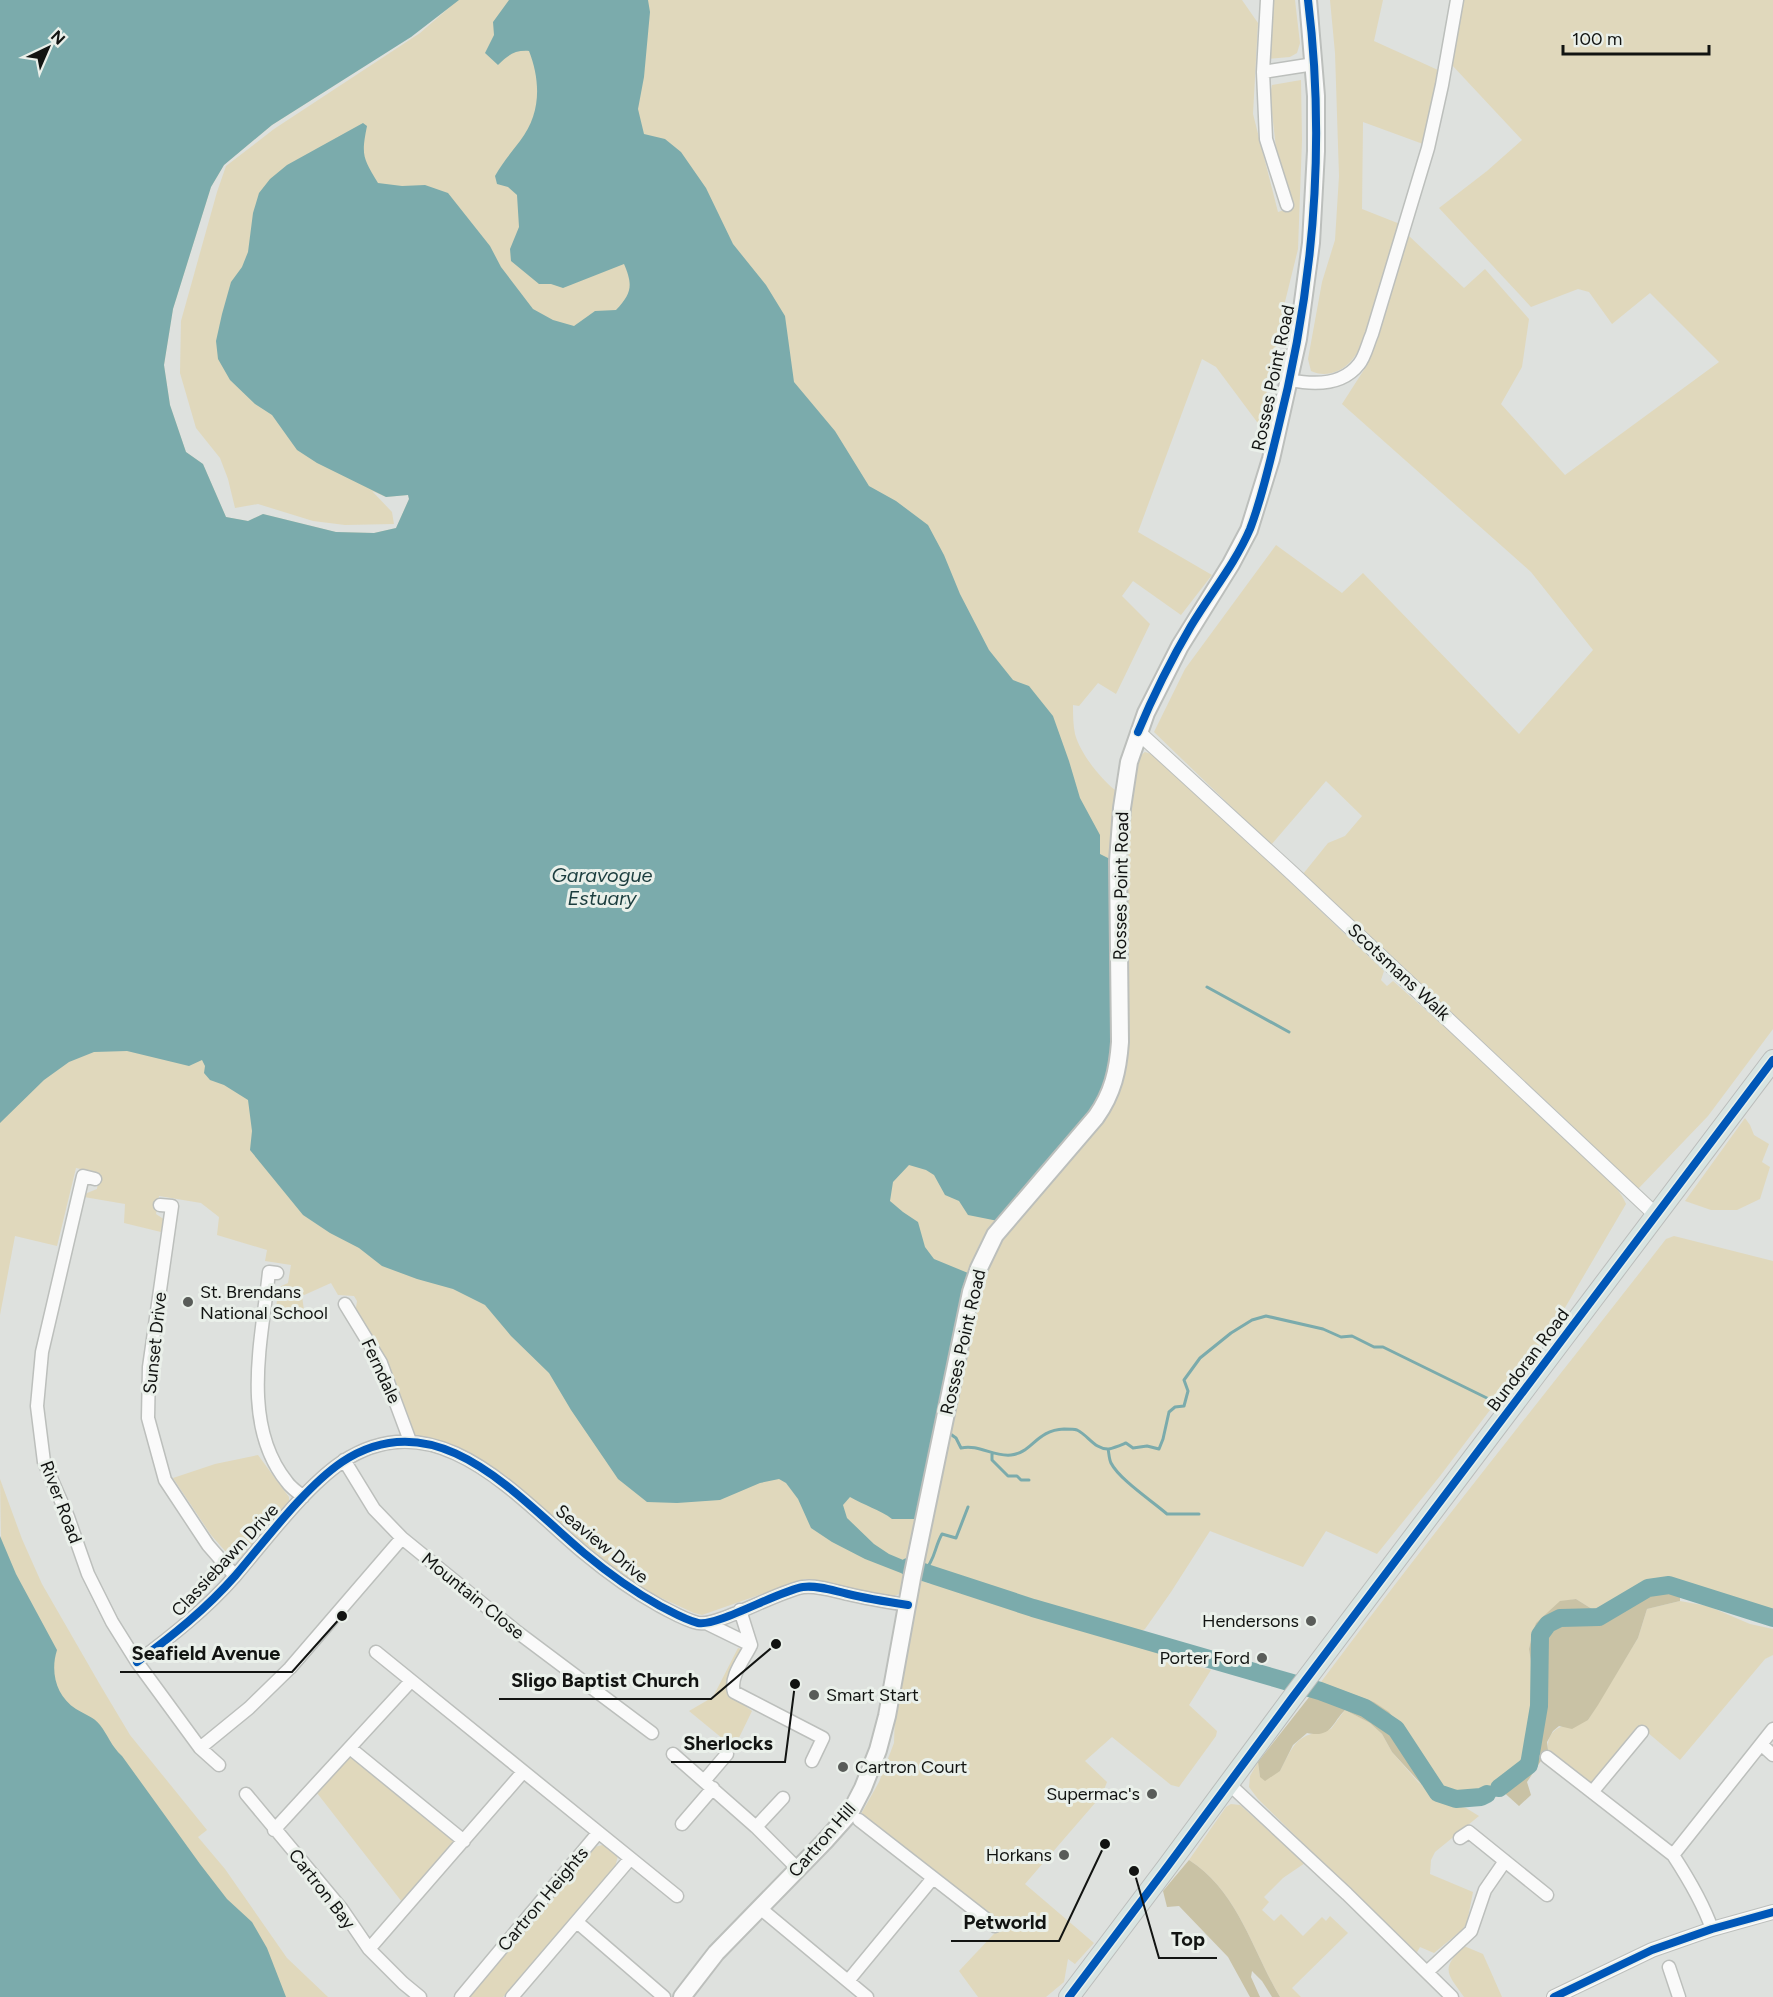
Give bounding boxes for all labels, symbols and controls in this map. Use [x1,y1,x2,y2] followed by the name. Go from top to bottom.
[18,18,78,78] north arrow
[1563,18,1708,56] scale bar
[47,26,69,49] text: N
[1572,28,1622,50] text: 100 m
[1247,303,1299,453] street label: Rosses Point Road
[1109,811,1133,961] street label: Rosses Point Road
[551,863,653,910] water label: Garavogue Estuary
[1343,919,1455,1025] street label: Scotsmans Walk
[936,1267,990,1417] street label: Rosses Point Road
[200,1281,328,1324] place label: St. Brendans National School
[139,1291,171,1395] street label: Sunset Drive
[181,1295,195,1309] marker: St. Brendans National School
[1482,1304,1574,1416] street label: Bundoran Road
[356,1335,406,1407] street label: Ferndale
[35,1458,87,1546] street label: River Road
[167,1499,283,1621] street label: Classiebawn Drive
[551,1500,653,1588] street label: Seaview Drive
[417,1548,529,1644] street label: Mountain Close
[1202,1610,1299,1632] place label: Hendersons
[1304,1614,1318,1628] marker: Hendersons
[120,1634,292,1672] callout: Seafield Avenue
[132,1641,280,1665] text: Seafield Avenue
[1159,1647,1250,1669] place label: Porter Ford
[1255,1651,1269,1665] marker: Porter Ford
[499,1661,711,1699] callout: Sligo Baptist Church
[511,1668,699,1692] text: Sligo Baptist Church
[826,1684,919,1706] place label: Smart Start
[807,1688,821,1702] marker: Smart Start
[671,1724,785,1762] callout: Sherlocks
[683,1731,773,1755] text: Sherlocks
[855,1756,968,1778] place label: Cartron Court
[836,1760,850,1774] marker: Cartron Court
[1046,1783,1140,1805] place label: Supermac's
[1145,1787,1159,1801] marker: Supermac's
[784,1798,860,1882] street label: Cartron Hill
[493,1842,593,1956] street label: Cartron Heights
[986,1844,1052,1866] place label: Horkans
[284,1845,360,1934] street label: Cartron Bay
[1057,1848,1071,1862] marker: Horkans
[951,1903,1059,1941] callout: Petworld
[963,1910,1047,1934] text: Petworld
[1159,1920,1217,1958] callout: Top
[1171,1927,1205,1951] text: Top

